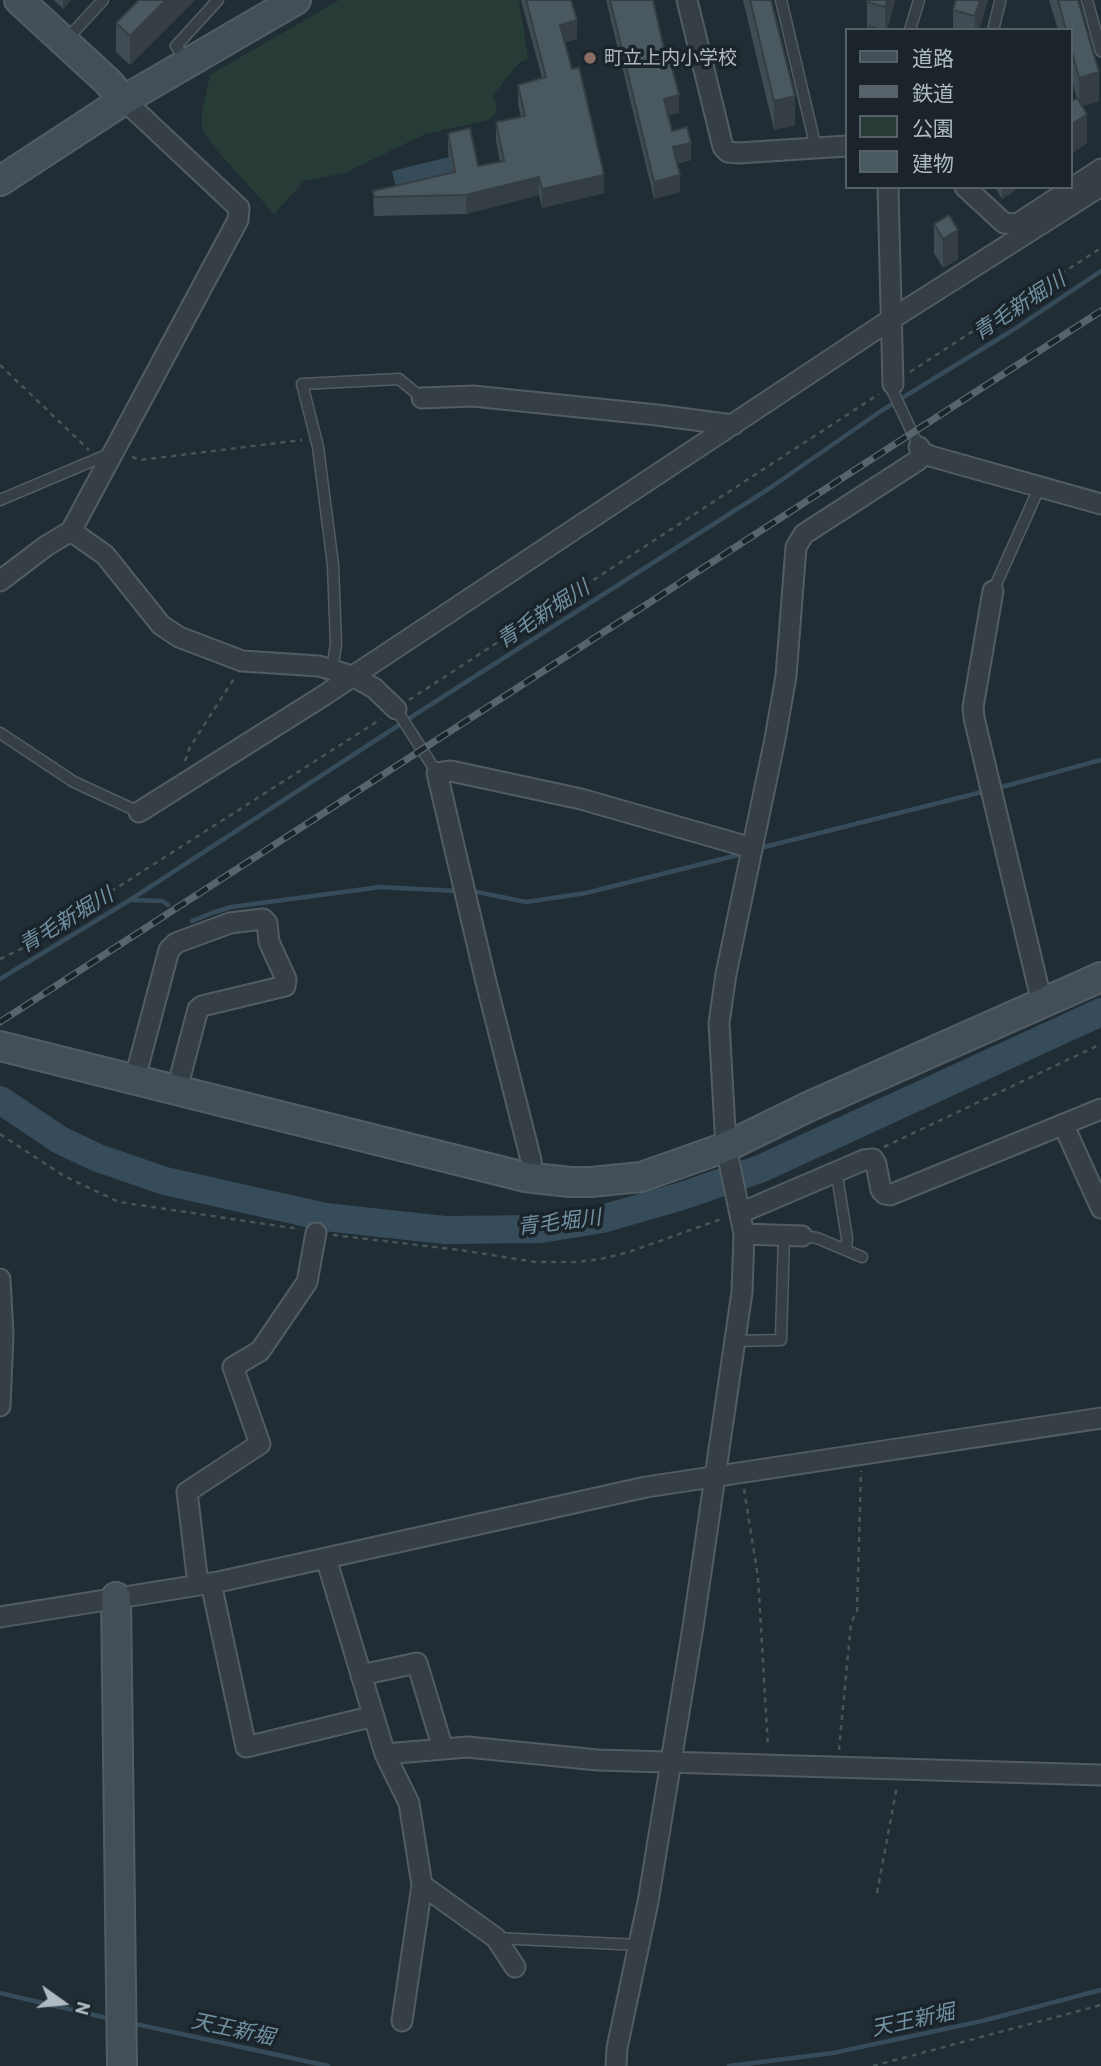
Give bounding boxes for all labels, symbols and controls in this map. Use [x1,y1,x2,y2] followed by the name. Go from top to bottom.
[846,28,1073,189] legend
[912,45,954,70] text: 道路
[604,47,737,69] place label: 町立上内小学校
[582,50,598,66] marker: 町立上内小学校
[912,80,954,105] text: 鉄道
[912,115,954,140] text: 公園
[912,150,954,175] text: 建物
[968,267,1070,345] water label: 青毛新堀川
[492,575,594,653] water label: 青毛新堀川
[15,882,117,958] water label: 青毛新堀川
[516,1204,602,1240] water label: 青毛堀川
[28,1968,98,2038] north arrow
[71,1999,97,2018] text: N
[869,1999,957,2041] water label: 天王新堀
[189,2008,277,2050] water label: 天王新堀

